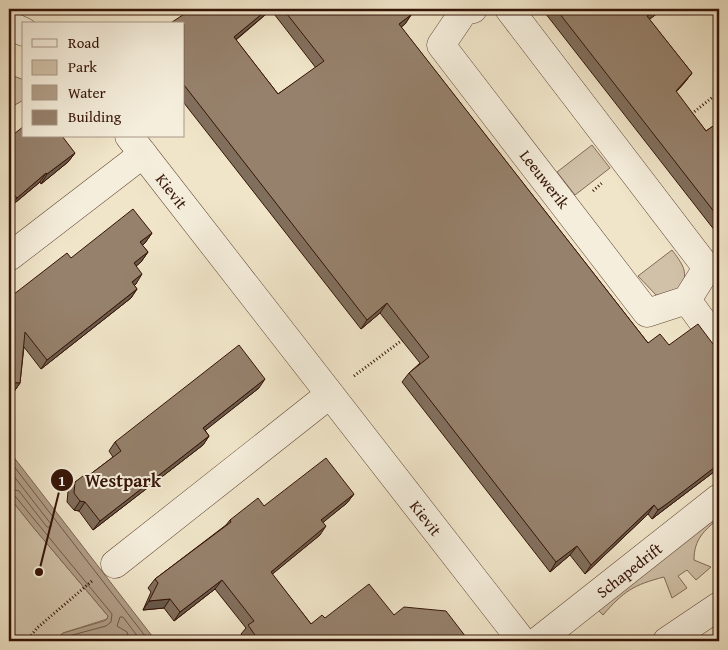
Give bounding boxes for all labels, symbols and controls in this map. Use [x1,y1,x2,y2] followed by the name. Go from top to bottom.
[22,22,185,138] legend
[68,32,99,53] text: Road
[68,56,97,77] text: Park
[68,82,106,103] text: Water
[68,106,122,127] text: Building
[514,144,576,214] street label: Leeuwerik
[150,168,194,214] street label: Kievit
[50,464,171,497] callout: Westpark
[85,467,162,494] text: Westpark
[58,470,66,491] text: 1
[404,495,448,541] street label: Kievit
[591,536,667,603] street label: Schapedrift

